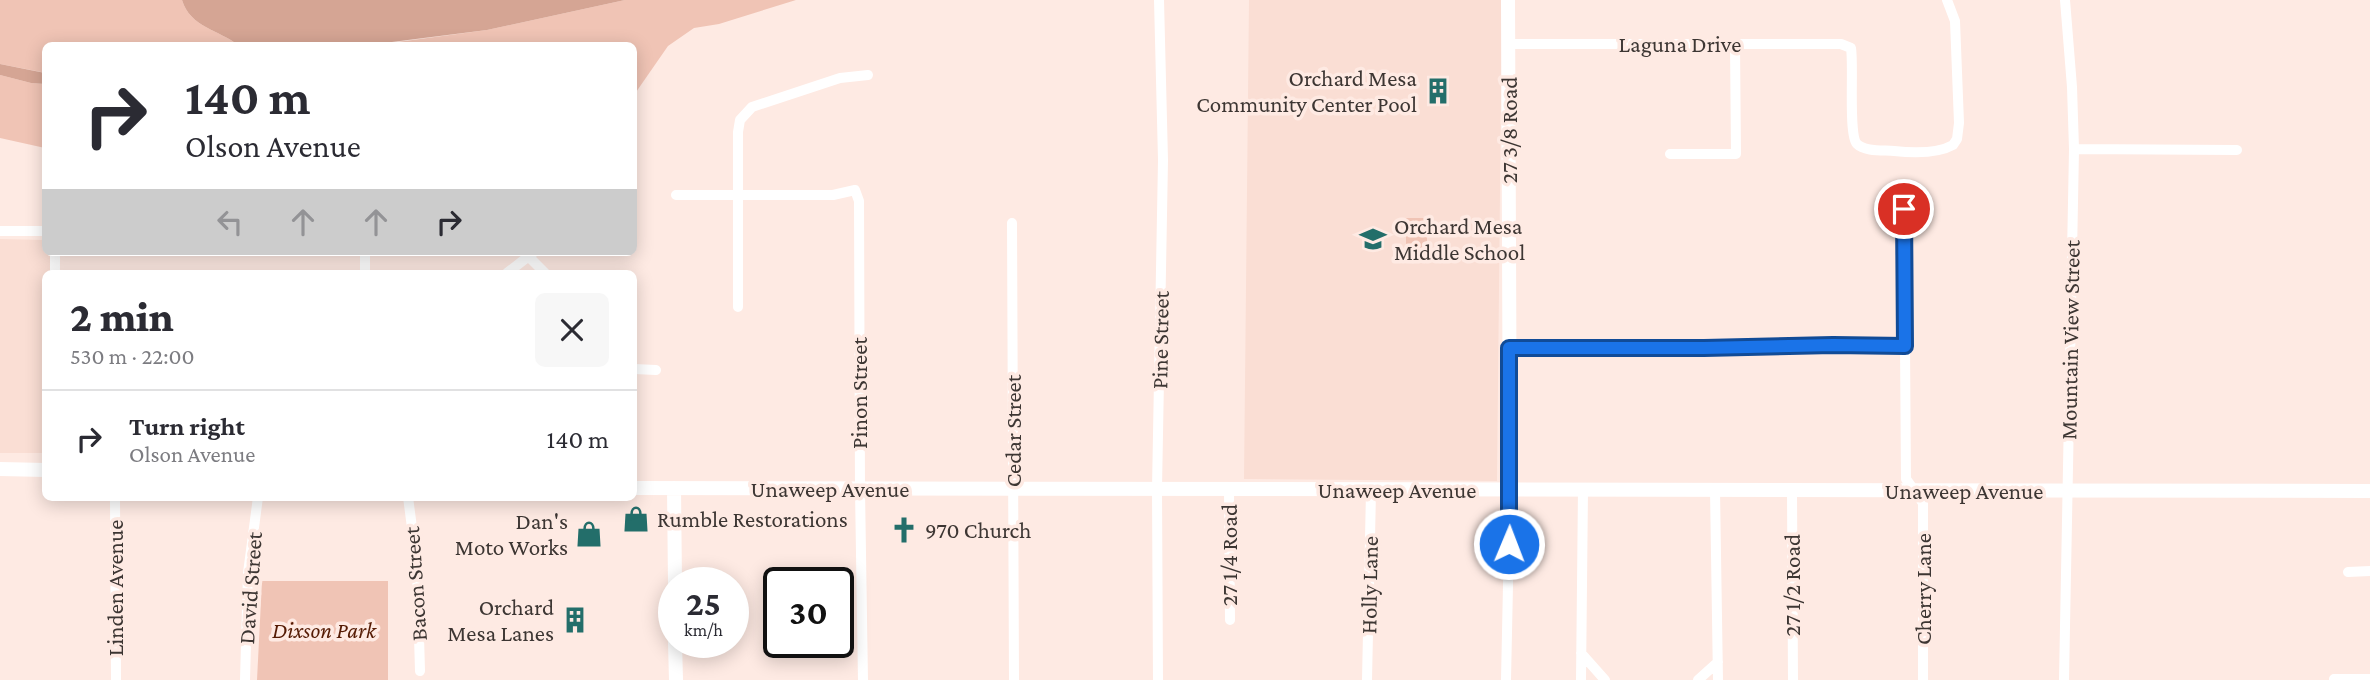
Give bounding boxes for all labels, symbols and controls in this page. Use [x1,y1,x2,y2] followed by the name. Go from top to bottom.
[1619,31,1741,57] street label: Laguna Drive
[1196,65,1417,117] place label: Orchard Mesa Community Center Pool
[70,70,161,161] icon: right
[185,70,310,125] text: 140 m
[1423,76,1453,106] building icon: Orchard Mesa Community Center Pool
[1496,77,1522,183] street label: 27 3/8 Road
[185,128,361,164] text: Olson Avenue
[1874,179,1934,239] pin
[1885,190,1923,228] icon: arrive
[211,203,249,241] icon: left
[284,203,322,241] icon: ahead
[357,203,395,241] icon: ahead
[430,203,468,241] icon: right
[1394,213,1525,265] place label: Orchard Mesa Middle School
[1358,224,1388,254] school or university icon: Orchard Mesa Middle School
[2055,239,2085,440] street label: Mountain View Street
[1146,290,1174,389] street label: Pine Street
[70,293,174,340] text: 2 min
[535,293,609,367] button: close
[846,337,872,449] street label: Pinon Street
[70,343,194,369] text: 530 m · 22:00
[1000,374,1026,487] street label: Cedar Street
[129,412,245,441] text: Turn right
[70,420,108,458] icon: right
[547,425,609,454] text: 140 m
[129,441,255,467] text: Olson Avenue
[751,476,909,502] street label: Unaweep Avenue
[1318,477,1476,503] street label: Unaweep Avenue
[1885,478,2043,504] street label: Unaweep Avenue
[621,504,651,534] shop icon: Rumble Restorations
[1216,504,1242,606] street label: 27 1/4 Road
[657,506,848,532] place label: Rumble Restorations
[1472,507,1546,581] position arrow
[455,508,568,560] place label: Dan's Moto Works
[889,515,919,545] church icon: 970 Church
[925,517,1031,543] place label: 970 Church
[574,519,604,549] shop icon: Dan's Moto Works
[102,520,128,656] street label: Linden Avenue
[398,526,432,642] street label: Bacon Street
[233,530,267,645] street label: David Street
[1910,533,1936,645] street label: Cherry Lane
[1779,534,1805,636] street label: 27 1/2 Road
[1355,536,1383,634] street label: Holly Lane
[763,567,854,658] speed limit sign: 30
[686,584,721,623] text: 25
[447,594,554,646] place label: Orchard Mesa Lanes
[560,605,590,635] building icon: Orchard Mesa Lanes
[272,617,377,643] park label: Dixson Park
[684,620,723,640] text: km/h

